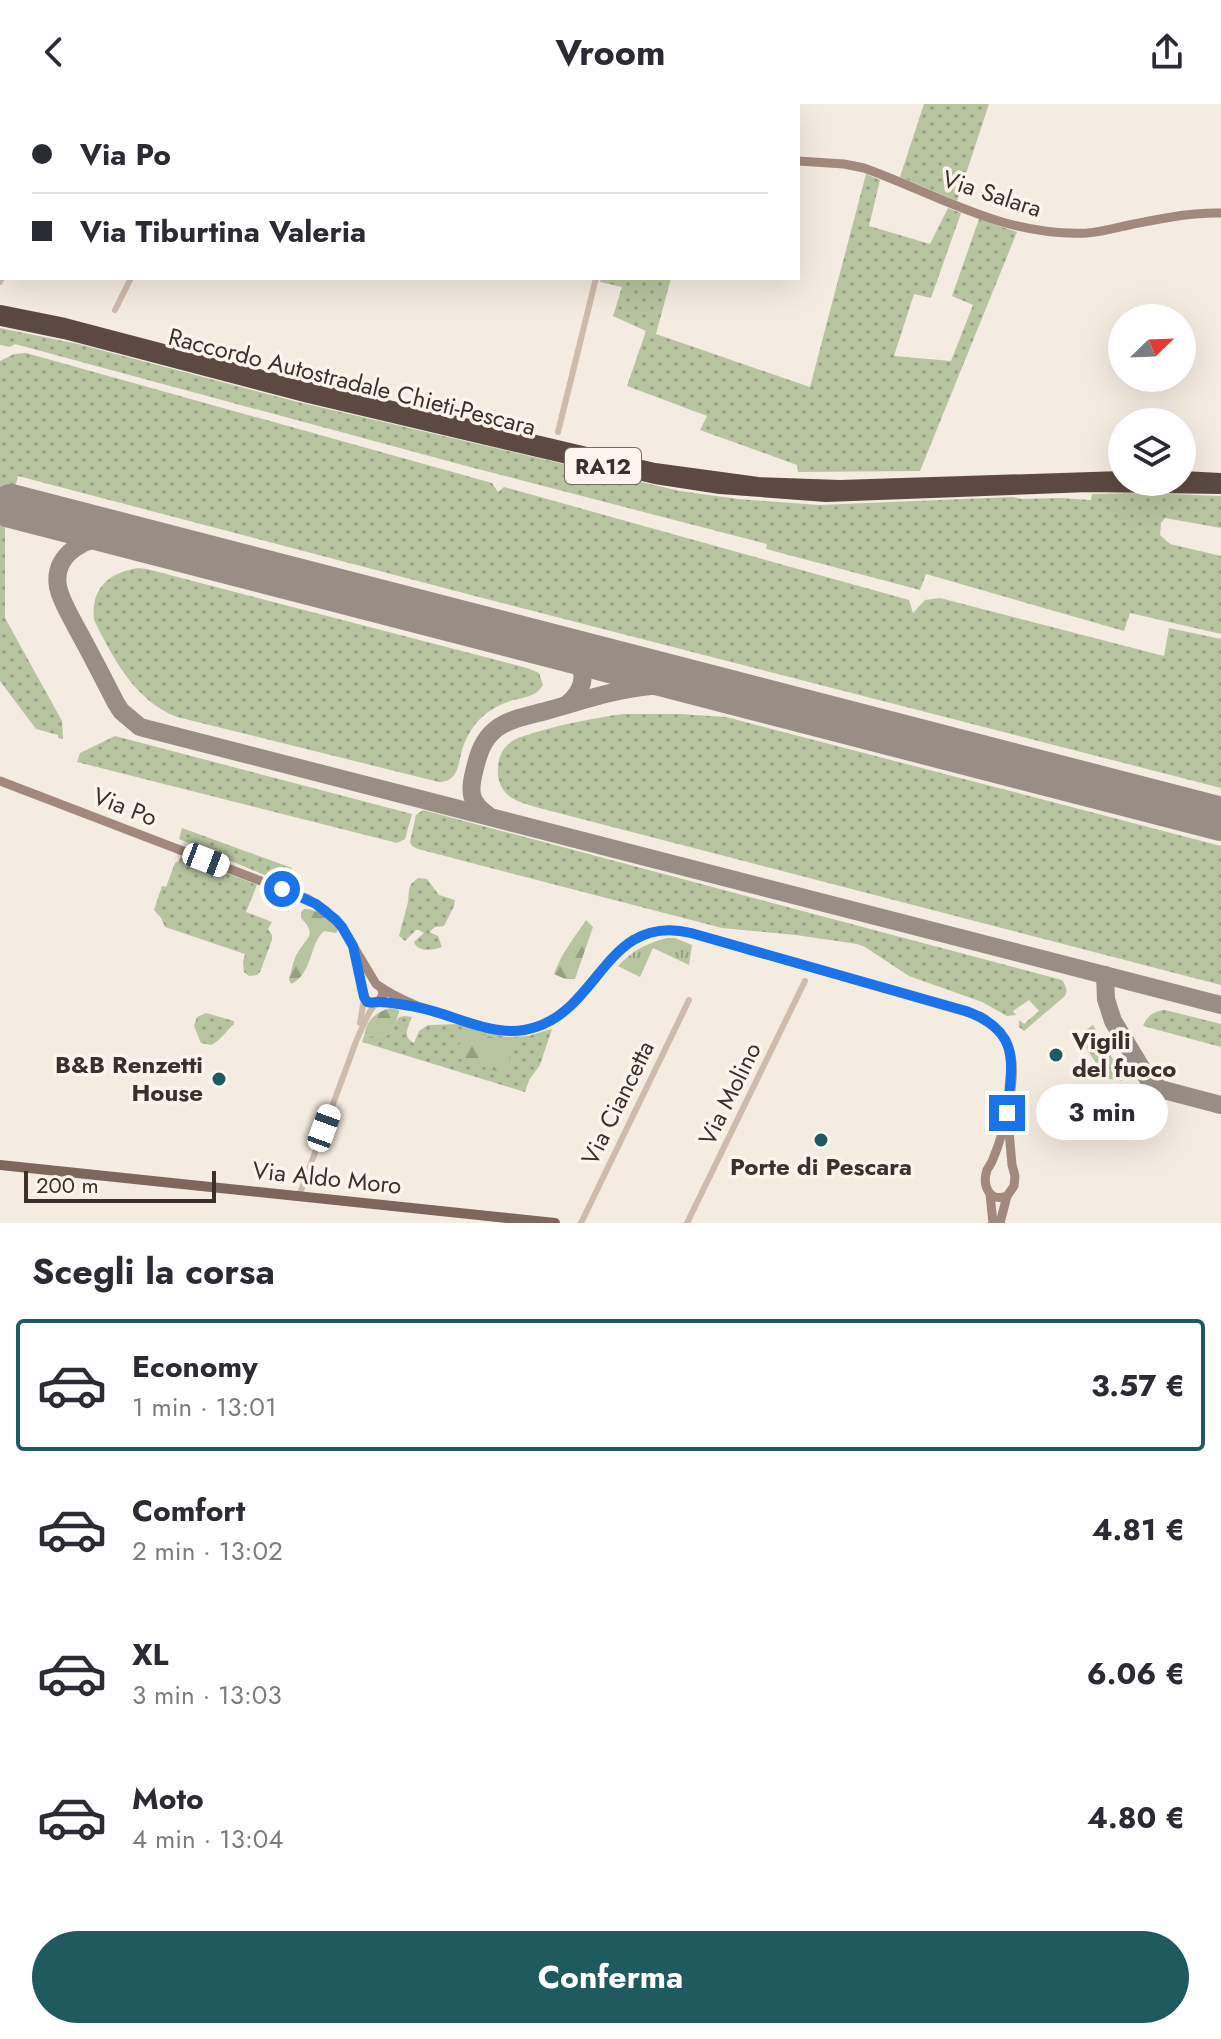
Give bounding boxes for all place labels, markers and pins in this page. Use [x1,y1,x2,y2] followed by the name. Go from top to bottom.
[1071,1023,1176,1086] place label: Vigili del fuoco
[1047,1046,1065,1064] marker: Vigili del fuoco
[55,1047,203,1110] place label: B&B Renzetti House
[210,1070,228,1088] marker: B&B Renzetti House
[812,1131,830,1149] marker: Porte di Pescara
[730,1149,912,1184] place label: Porte di Pescara

